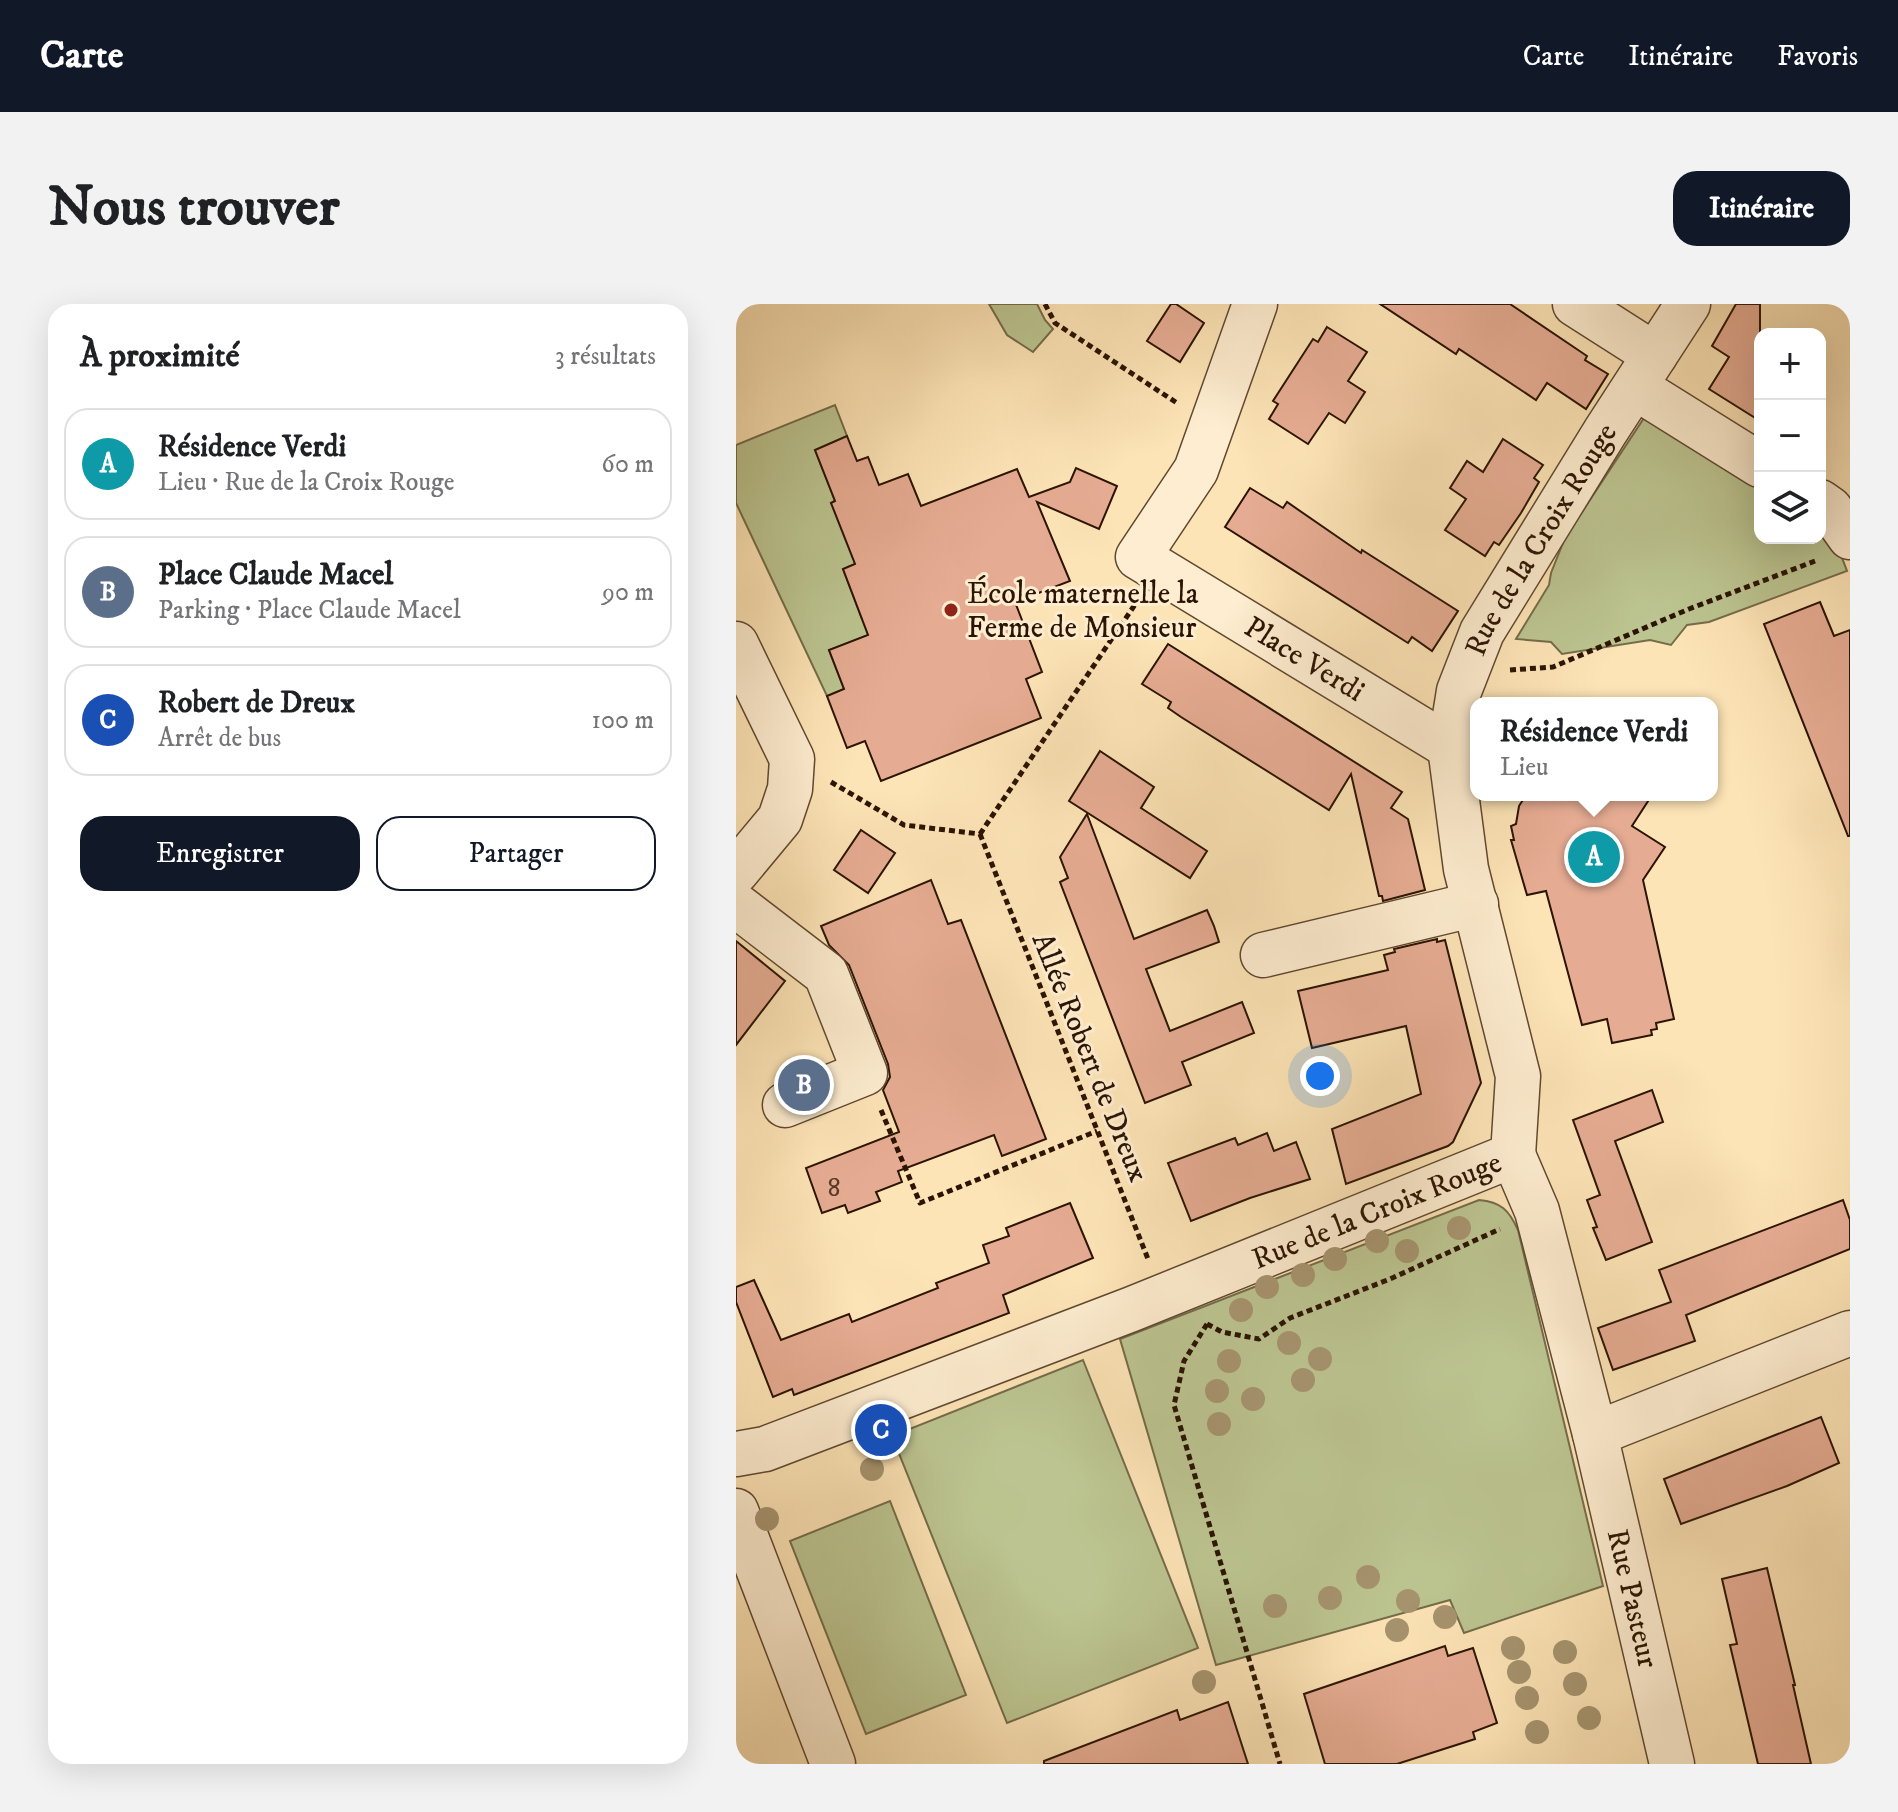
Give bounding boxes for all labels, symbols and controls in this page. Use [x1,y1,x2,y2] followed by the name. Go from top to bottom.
[40,32,123,80] text: Carte
[1523,39,1584,74] text: Carte
[1628,39,1733,74] text: Itinéraire
[1777,39,1858,74] text: Favoris
[1673,171,1850,246] button: Itinéraire
[48,173,339,243] text: Nous trouver
[1754,328,1826,544] map controls
[1754,328,1826,400] button: +
[80,335,240,377] text: À proximité
[555,340,656,373] text: 3 résultats
[1754,400,1826,472] button: −
[1458,417,1626,661] street label: Rue de la Croix Rouge
[158,429,346,466] text: Résidence Verdi
[100,448,116,481] text: A
[601,448,654,481] text: 60 m
[158,466,454,499] text: Lieu · Rue de la Croix Rouge
[1754,472,1826,544] button: layers
[158,557,393,594] text: Place Claude Macel
[967,575,1199,647] place label: École maternelle la Ferme de Monsieur
[100,576,116,609] text: B
[602,576,654,609] text: 90 m
[158,594,461,627] text: Parking · Place Claude Macel
[942,601,960,619] marker: École maternelle la Ferme de Monsieur
[1237,609,1371,711] street label: Place Verdi
[158,685,355,722] text: Robert de Dreux
[1470,697,1718,801] popup
[99,704,117,737] text: C
[591,704,654,737] text: 100 m
[1500,714,1688,751] text: Résidence Verdi
[158,722,281,755] text: Arrêt de bus
[1500,751,1549,784] text: Lieu
[80,816,360,891] button: Enregistrer
[376,816,656,891] button: Partager
[1568,827,1620,887] pin: A
[1023,928,1157,1188] street label: Allée Robert de Dreux
[778,1055,830,1115] pin: B
[1300,1056,1340,1096] your location
[1247,1145,1507,1278] street label: Rue de la Croix Rouge
[827,1172,841,1205] house number: 8
[855,1400,907,1460] pin: C
[1598,1526,1666,1672] street label: Rue Pasteur

